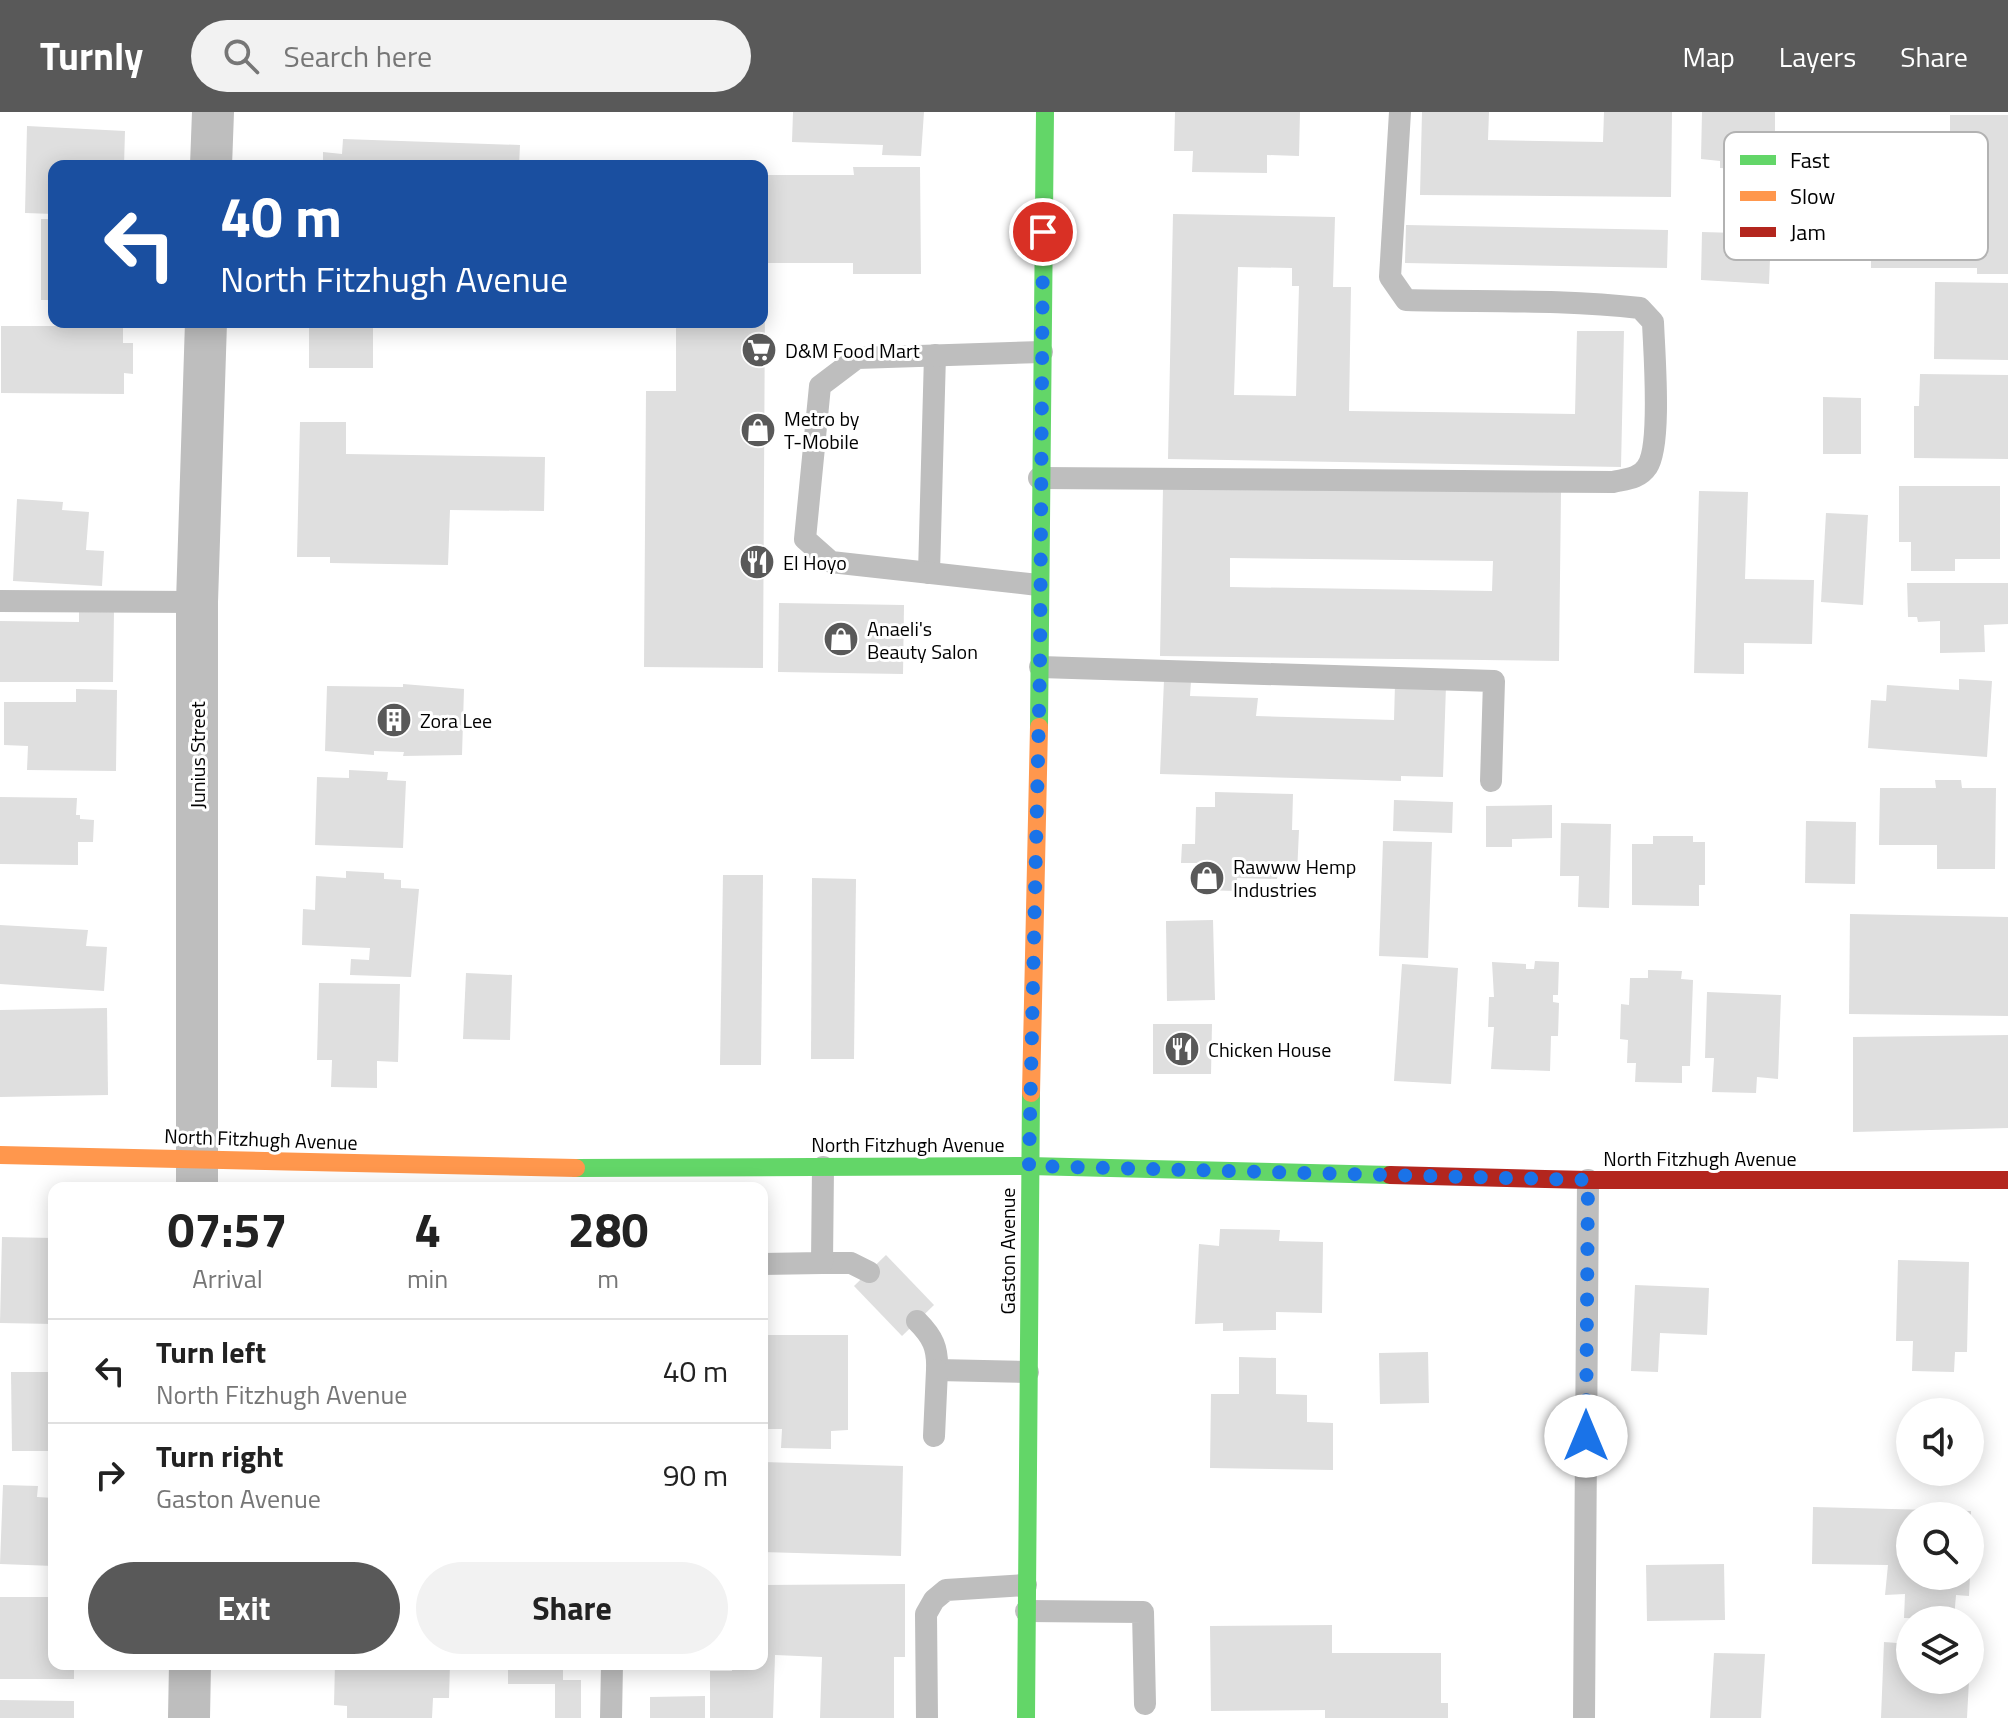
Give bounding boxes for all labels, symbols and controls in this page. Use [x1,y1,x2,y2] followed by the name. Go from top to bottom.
[191,20,751,92] search box
[40,27,143,85] text: Turnly
[283,33,432,79] text: Search here
[219,34,263,78] icon: search
[1682,35,1735,78] text: Map
[1779,35,1856,78] text: Layers
[1900,35,1968,78] text: Share
[1724,132,1988,260] legend
[1790,143,1830,177] text: Fast
[220,174,342,259] text: 40 m
[1790,179,1836,213] text: Slow
[88,192,192,296] icon: left
[1009,198,1077,266] pin
[1021,210,1065,254] icon: arrive
[1790,215,1826,249] text: Jam
[220,251,568,306] text: North Fitzhugh Avenue
[740,331,778,369] supermarket icon: D&M Food Mart
[785,335,920,366] place label: D&M Food Mart
[784,403,860,457] place label: Metro by T-Mobile
[739,411,777,449] shop icon: Metro by T-Mobile
[738,543,776,581] restaurant icon: El Hoyo
[783,547,847,578] place label: El Hoyo
[867,613,978,667] place label: Anaeli's Beauty Salon
[822,620,860,658] shop icon: Anaeli's Beauty Salon
[182,701,213,809] street label: Junius Street
[375,701,413,739] building icon: Zora Lee
[420,705,492,736] place label: Zora Lee
[1233,851,1356,905] place label: Rawww Hemp Industries
[1188,859,1226,897] shop icon: Rawww Hemp Industries
[1163,1030,1201,1068] restaurant icon: Chicken House
[1208,1034,1331,1065] place label: Chicken House
[164,1120,358,1158] street label: North Fitzhugh Avenue
[811,1129,1005,1160] street label: North Fitzhugh Avenue
[1603,1143,1797,1174] street label: North Fitzhugh Avenue
[992,1188,1023,1314] street label: Gaston Avenue
[168,1193,287,1266] text: 07:57
[414,1193,441,1266] text: 4
[568,1193,648,1266] text: 280
[192,1259,263,1298] text: Arrival
[407,1259,448,1298] text: min
[597,1259,619,1298] text: m
[156,1329,266,1375] text: Turn left
[663,1348,728,1394] text: 40 m
[88,1349,132,1393] icon: left
[156,1375,407,1414] text: North Fitzhugh Avenue
[1544,1394,1628,1478] position arrow
[1896,1398,1984,1694] map controls
[1896,1398,1984,1486] button: sound
[156,1433,284,1479] text: Turn right
[663,1452,728,1498] text: 90 m
[88,1453,132,1497] icon: right
[156,1479,321,1518] text: Gaston Avenue
[1896,1502,1984,1590] button: search
[88,1562,400,1654] button: Exit
[416,1562,728,1654] button: Share
[1896,1606,1984,1694] button: layers

